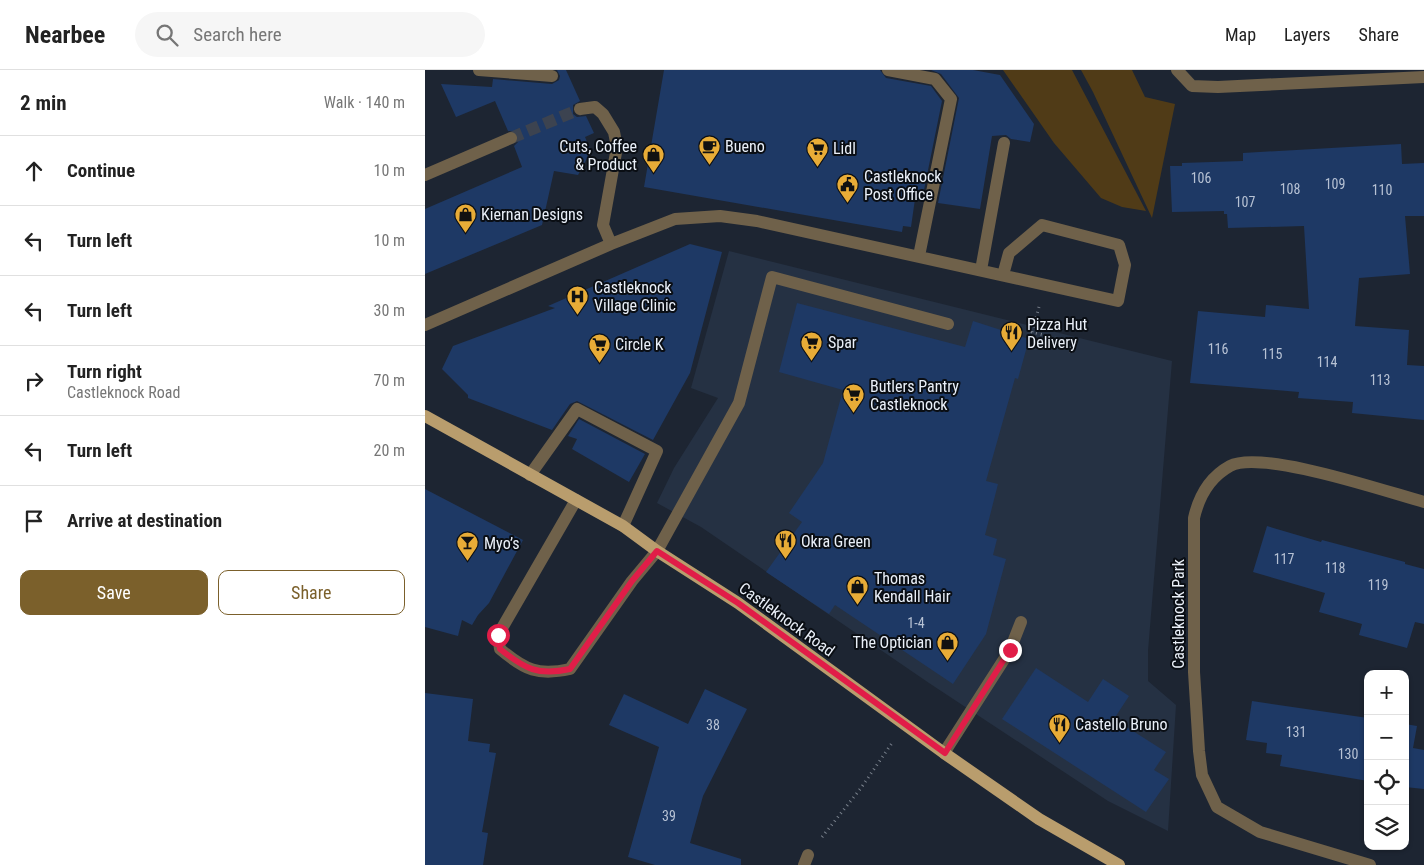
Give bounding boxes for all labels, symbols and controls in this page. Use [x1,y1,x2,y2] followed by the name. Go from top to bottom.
[135,12,485,57] search box
[25,21,105,49] text: Nearbee
[153,21,181,49] icon: search
[193,23,282,46] text: Search here
[1225,24,1256,45] text: Map
[1284,24,1331,45] text: Layers
[1359,24,1399,45] text: Share
[20,91,67,115] text: 2 min
[324,93,405,112] text: Walk · 140 m
[697,134,721,165] cafe icon: Bueno
[805,136,829,167] supermarket icon: Lidl
[559,137,637,174] place label: Cuts, Coffee & Product
[725,137,765,156] place label: Bueno
[833,139,856,158] place label: Lidl
[641,143,665,174] shop icon: Cuts, Coffee & Product
[20,157,48,185] icon: ahead
[67,159,135,182] text: Continue
[373,161,405,180] text: 10 m
[864,167,942,204] place label: Castleknock Post Office
[1191,170,1211,186] house number: 106
[836,173,860,204] public building icon: Castleknock Post Office
[1325,176,1345,192] house number: 109
[1280,181,1300,197] house number: 108
[1372,182,1392,198] house number: 110
[1235,194,1255,210] house number: 107
[453,202,477,233] shop icon: Kiernan Designs
[481,205,583,224] place label: Kiernan Designs
[20,227,48,255] icon: left
[67,229,132,252] text: Turn left
[373,231,405,250] text: 10 m
[594,278,676,315] place label: Castleknock Village Clinic
[566,284,590,315] hospital icon: Castleknock Village Clinic
[20,297,48,325] icon: left
[67,299,132,322] text: Turn left
[373,301,405,320] text: 30 m
[1027,315,1088,352] place label: Pizza Hut Delivery
[999,321,1023,352] restaurant icon: Pizza Hut Delivery
[800,330,824,361] supermarket icon: Spar
[587,332,611,363] supermarket icon: Circle K
[828,333,857,352] place label: Spar
[615,335,664,354] place label: Circle K
[1208,341,1228,357] house number: 116
[1262,346,1282,362] house number: 115
[1317,354,1337,370] house number: 114
[67,360,142,383] text: Turn right
[20,367,48,395] icon: right
[373,371,405,390] text: 70 m
[1370,372,1390,388] house number: 113
[870,377,959,414] place label: Butlers Pantry Castleknock
[67,383,180,402] text: Castleknock Road
[842,383,866,414] supermarket icon: Butlers Pantry Castleknock
[20,437,48,465] icon: left
[67,439,132,462] text: Turn left
[373,441,405,460] text: 20 m
[20,507,48,535] icon: arrive
[67,509,222,532] text: Arrive at destination
[773,529,797,560] restaurant icon: Okra Green
[456,531,480,562] bar icon: Myo’s
[801,532,871,551] place label: Okra Green
[484,534,520,553] place label: Myo’s
[1274,551,1294,567] house number: 117
[1169,558,1188,669] street label: Castleknock Park
[1325,560,1345,576] house number: 118
[874,569,951,606] place label: Thomas Kendall Hair
[20,570,208,615] button: Save
[218,570,405,615] button: Share
[846,575,870,606] shop icon: Thomas Kendall Hair
[1368,577,1388,593] house number: 119
[735,578,838,660] street label: Castleknock Road
[907,615,925,631] house number: 1-4
[487,624,510,647] route start
[936,630,960,661] shop icon: The Optician
[852,633,932,652] place label: The Optician
[999,639,1022,662] route end
[1364,670,1409,850] map controls
[1364,670,1409,715] button: +
[1047,712,1071,743] restaurant icon: Castello Bruno
[1075,715,1167,734] place label: Castello Bruno
[1364,715,1409,760] button: −
[706,717,720,733] house number: 38
[1286,724,1306,740] house number: 131
[1338,746,1358,762] house number: 130
[1364,760,1409,805] button: locate
[1364,805,1409,850] button: layers
[662,808,676,824] house number: 39

